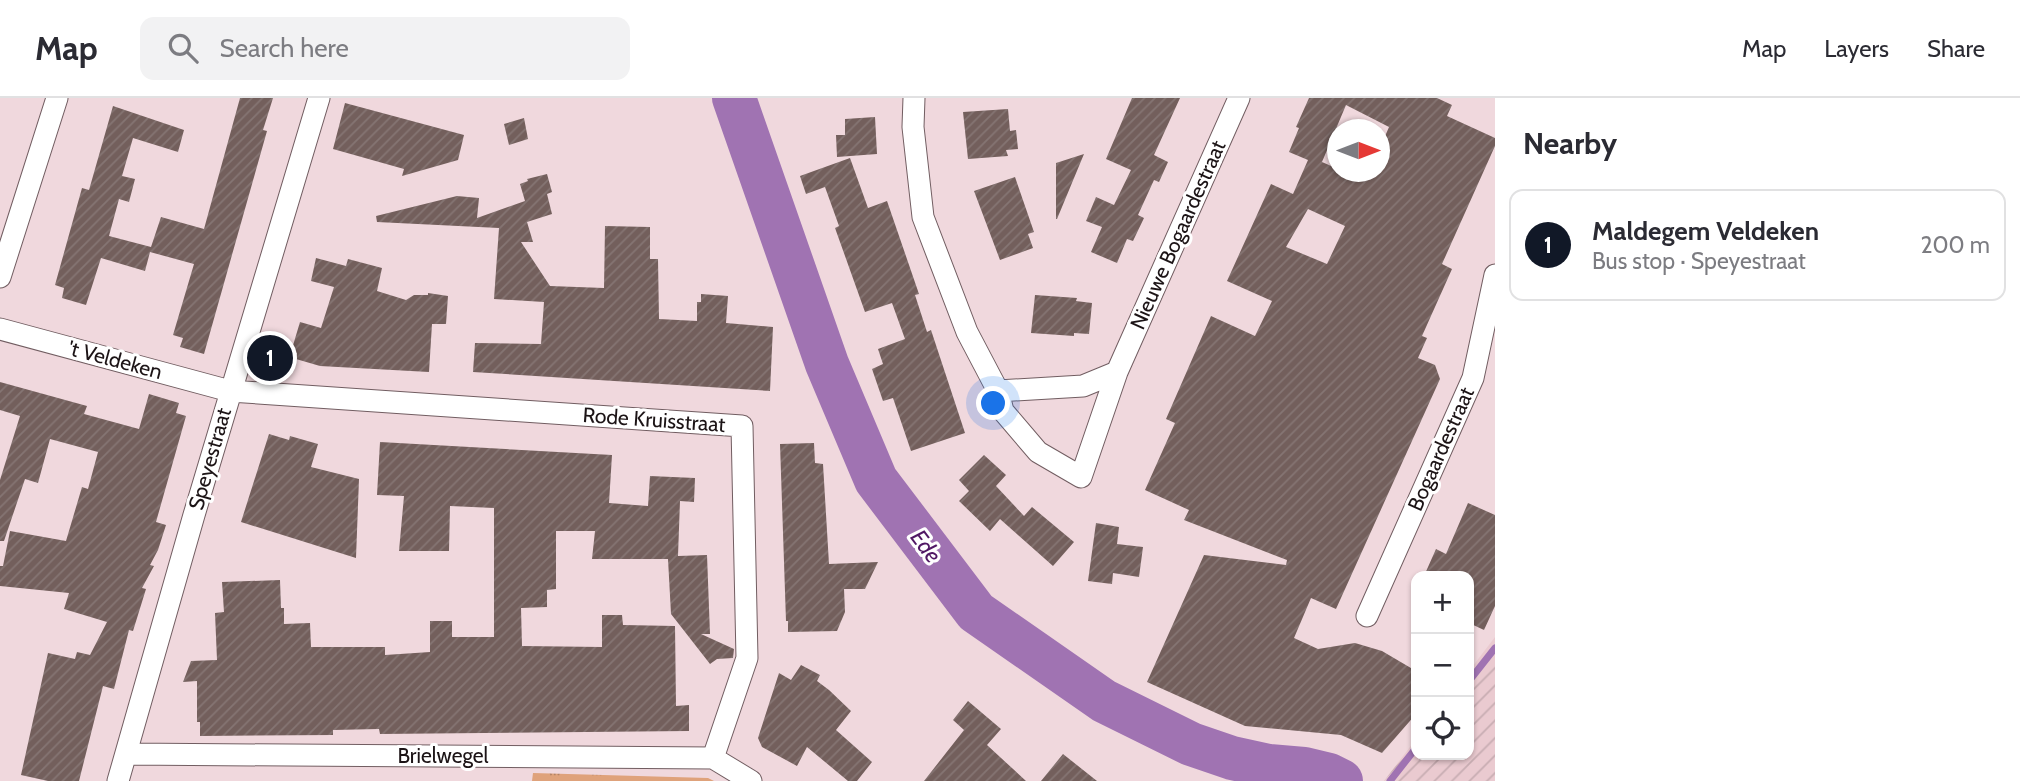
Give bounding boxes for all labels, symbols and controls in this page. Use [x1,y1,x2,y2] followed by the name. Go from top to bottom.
[140,17,630,80] search box
[35,28,98,68] text: Map
[164,29,202,67] icon: search
[220,32,349,64] text: Search here
[1742,34,1786,63] text: Map
[1824,34,1889,63] text: Layers
[1927,34,1985,63] text: Share
[1327,119,1390,182] north arrow
[1523,125,1617,162] text: Nearby
[1125,136,1230,333] street label: Nieuwe Bogaardestraat
[1592,215,1819,247] text: Maldegem Veldeken
[1544,231,1552,259] text: 1
[1920,231,1990,259] text: 200 m
[1592,247,1806,275] text: Bus stop · Speyestraat
[247,332,293,384] pin: 1
[65,335,165,384] street label: 't Veldeken
[1402,383,1479,515] street label: Bogaardestraat
[976,386,1010,420] your location
[582,402,726,437] street label: Rode Kruisstraat
[183,405,236,513] street label: Speyestraat
[905,524,947,568] water label: Ede
[1411,571,1474,760] map controls
[1411,571,1474,634] button: +
[1411,634,1474,697] button: −
[1411,697,1474,760] button: locate
[397,743,489,768] street label: Brielwegel

